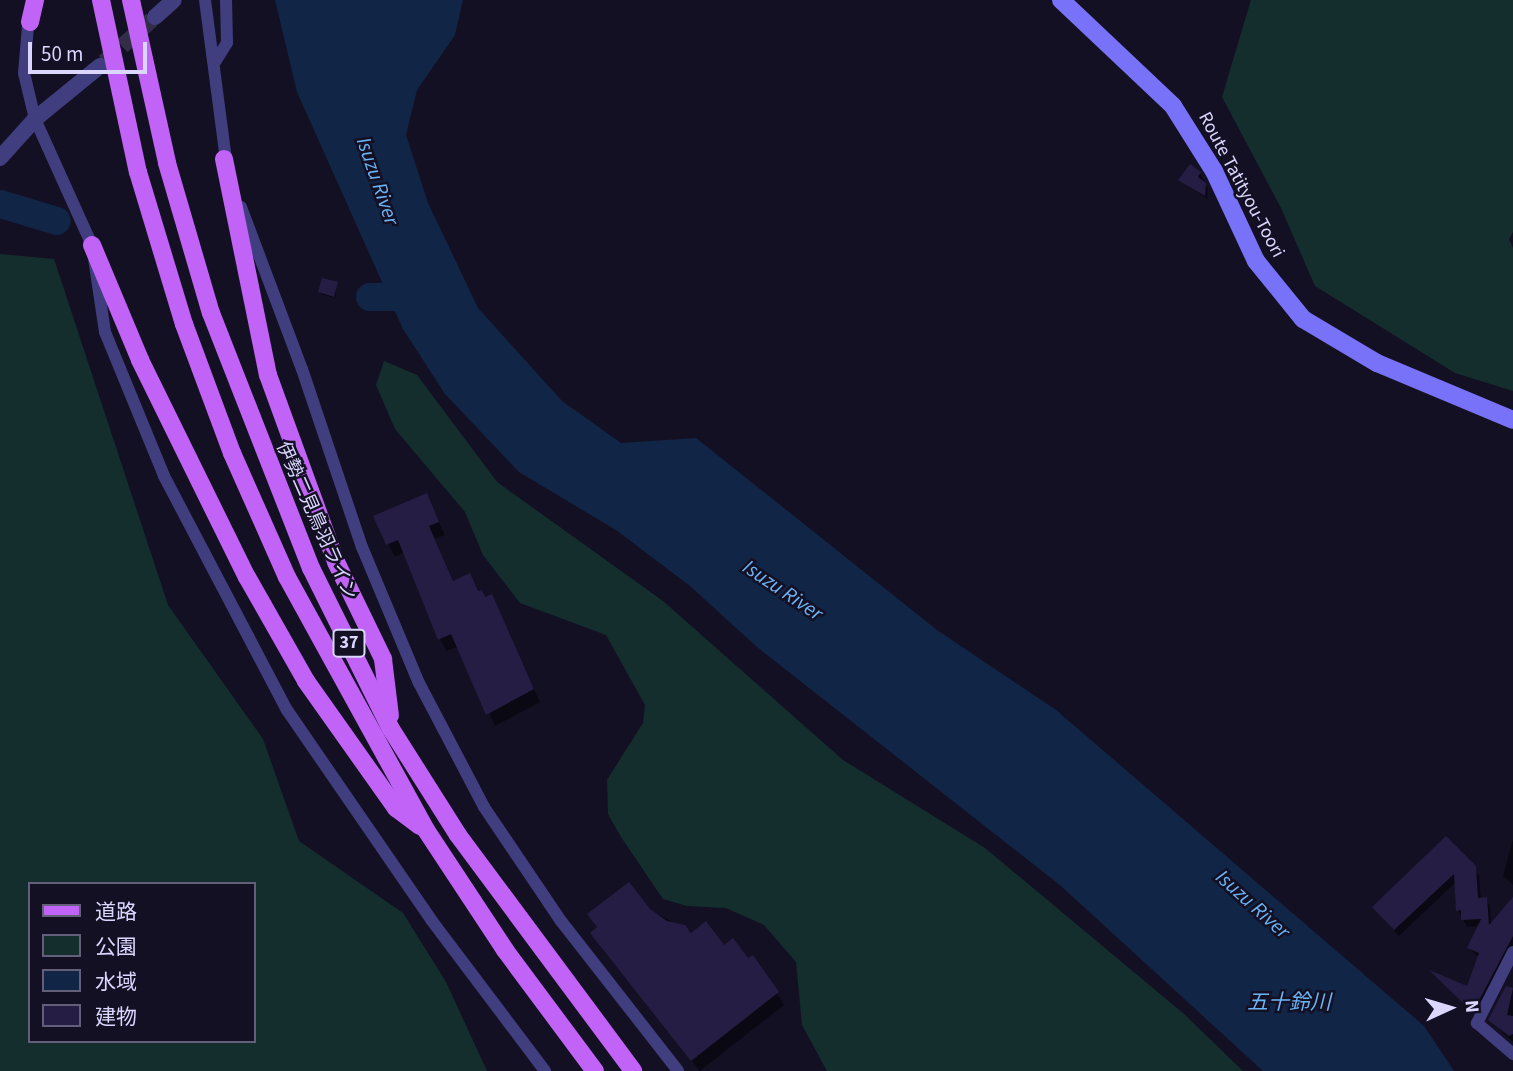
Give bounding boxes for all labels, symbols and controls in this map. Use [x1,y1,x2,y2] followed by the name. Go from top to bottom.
[32,28,150,72] scale bar
[41,39,83,69] text: 50 m
[1193,108,1289,262] street label: Route Tatityou-Toori
[351,134,405,228] water label: Isuzu River
[271,438,361,604] street label: 伊勢二見鳥羽ライン
[738,554,828,626] water label: Isuzu River
[332,628,366,658] road number: 37
[1211,864,1295,944] water label: Isuzu River
[28,882,256,1043] legend
[95,897,137,927] text: 道路
[95,932,137,962] text: 公園
[95,967,137,997] text: 水域
[1415,973,1485,1043] north arrow
[1247,989,1331,1015] water label: 五十鈴川
[1458,999,1485,1014] text: N
[95,1002,137,1032] text: 建物

